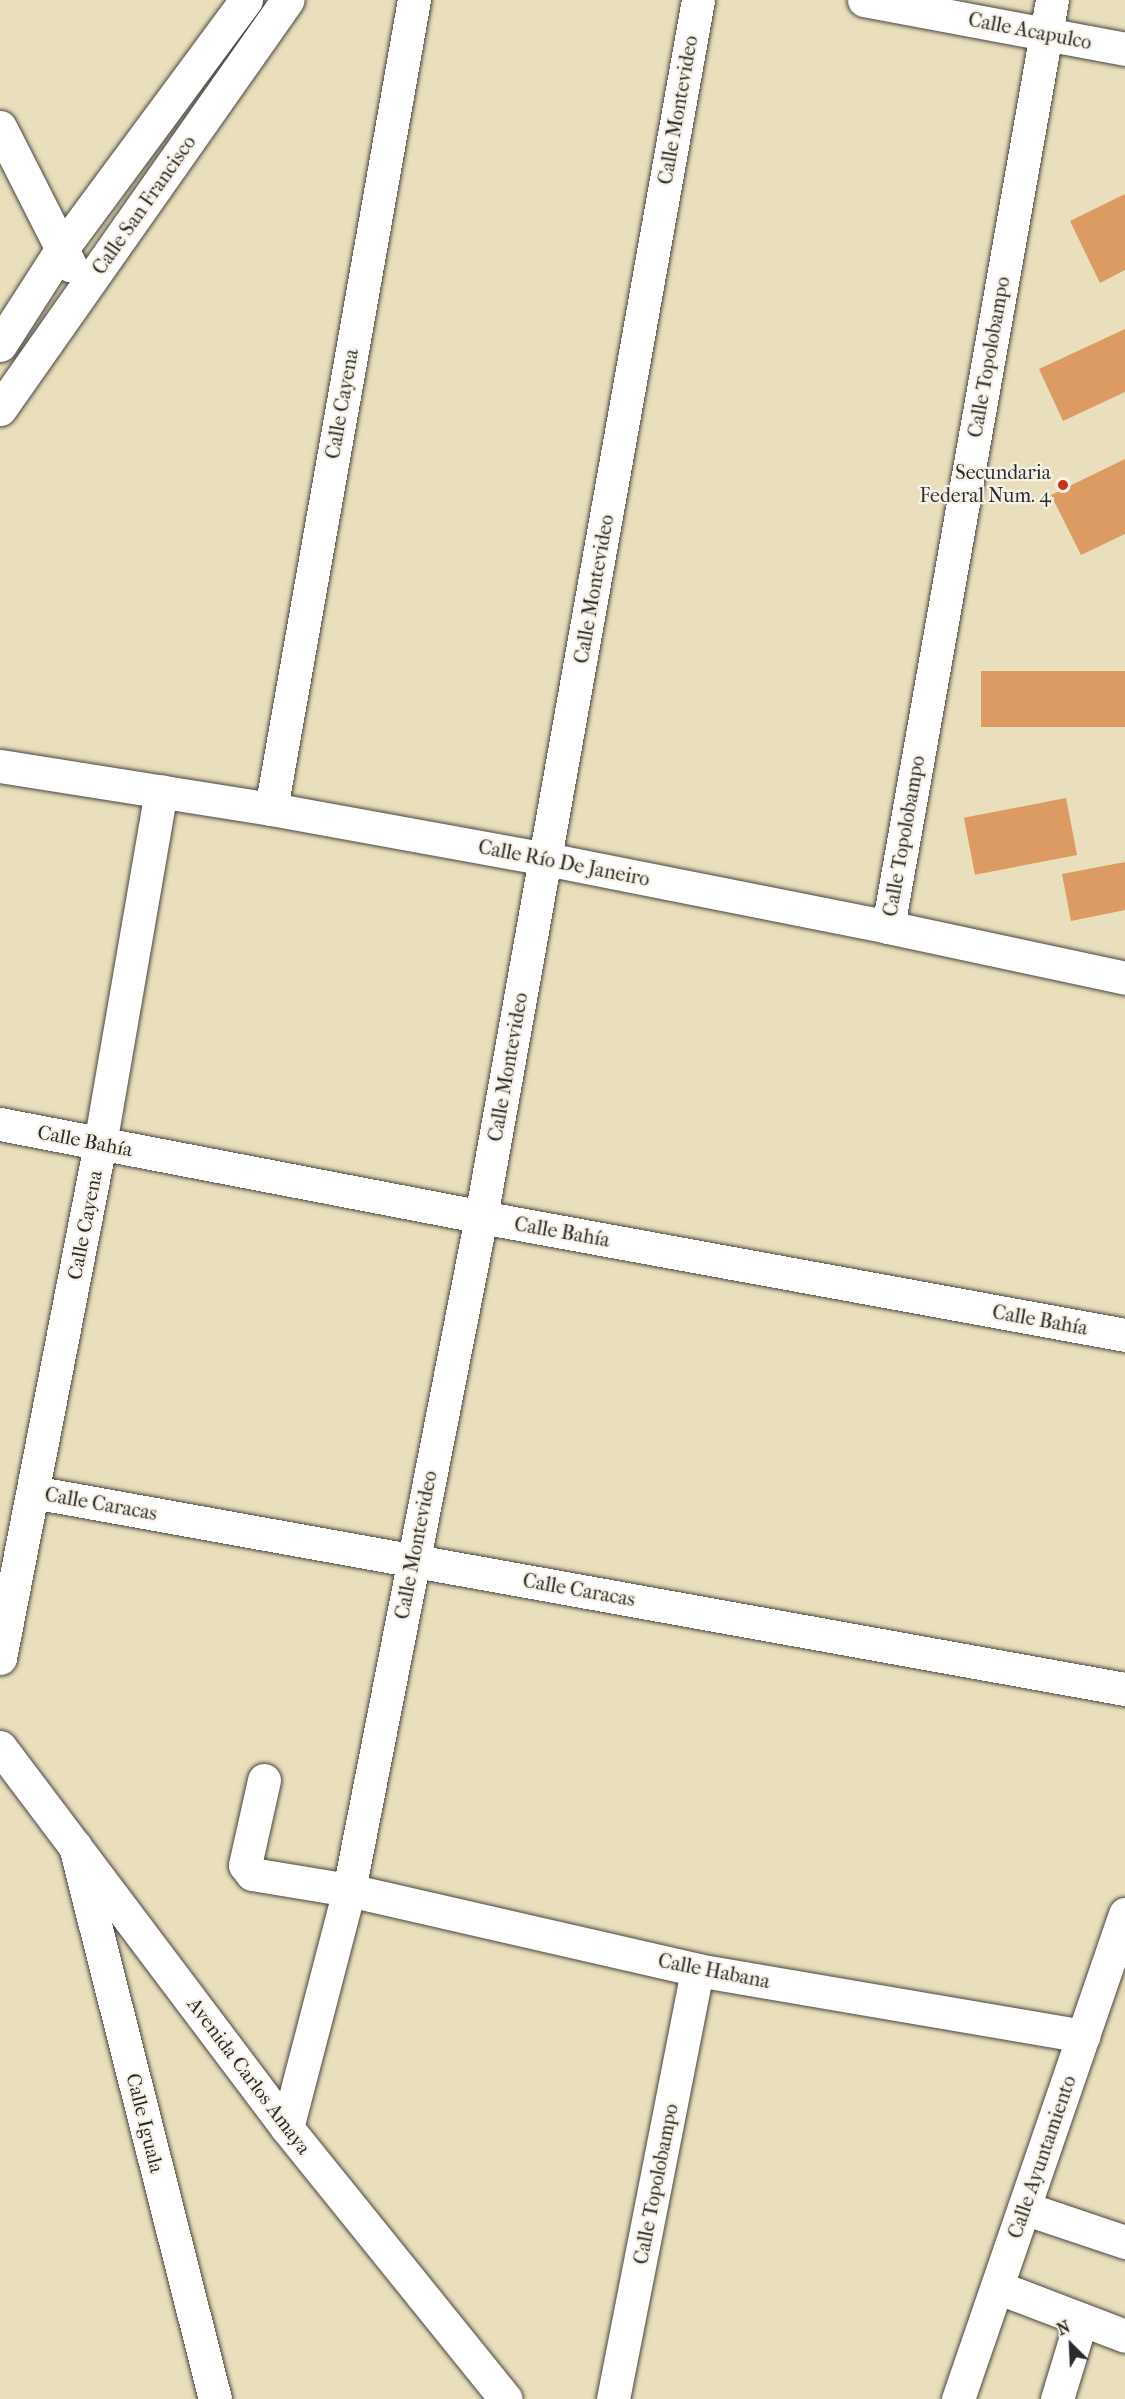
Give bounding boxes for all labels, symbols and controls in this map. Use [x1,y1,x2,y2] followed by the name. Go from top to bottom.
[966,7,1094,55] street label: Calle Acapulco
[653,34,703,186] street label: Calle Montevideo
[87,131,201,279] street label: Calle San Francisco
[963,275,1015,439] street label: Calle Topolobampo
[321,347,363,461] street label: Calle Cayena
[919,461,1051,508] place label: Secundaria Federal Num. 4
[1056,478,1070,492] marker: Secundaria Federal Num. 4
[569,513,619,665] street label: Calle Montevideo
[878,754,930,918] street label: Calle Topolobampo
[476,835,652,891] street label: Calle Río De Janeiro
[483,991,533,1143] street label: Calle Montevideo
[35,1120,135,1162] street label: Calle Bahía
[63,1168,107,1282] street label: Calle Cayena
[512,1212,612,1252] street label: Calle Bahía
[990,1300,1090,1340] street label: Calle Bahía
[390,1469,442,1621] street label: Calle Montevideo
[43,1482,159,1526] street label: Calle Caracas
[521,1568,637,1612] street label: Calle Caracas
[656,1948,772,1994] street label: Calle Habana
[182,1993,316,2159] street label: Avenida Carlos Amaya
[121,2071,169,2175] street label: Calle Iguala
[1003,2072,1081,2242] street label: Calle Ayuntamiento
[629,2102,683,2266] street label: Calle Topolobampo
[1041,2315,1101,2375] north arrow
[1054,2317,1073,2339] text: N

